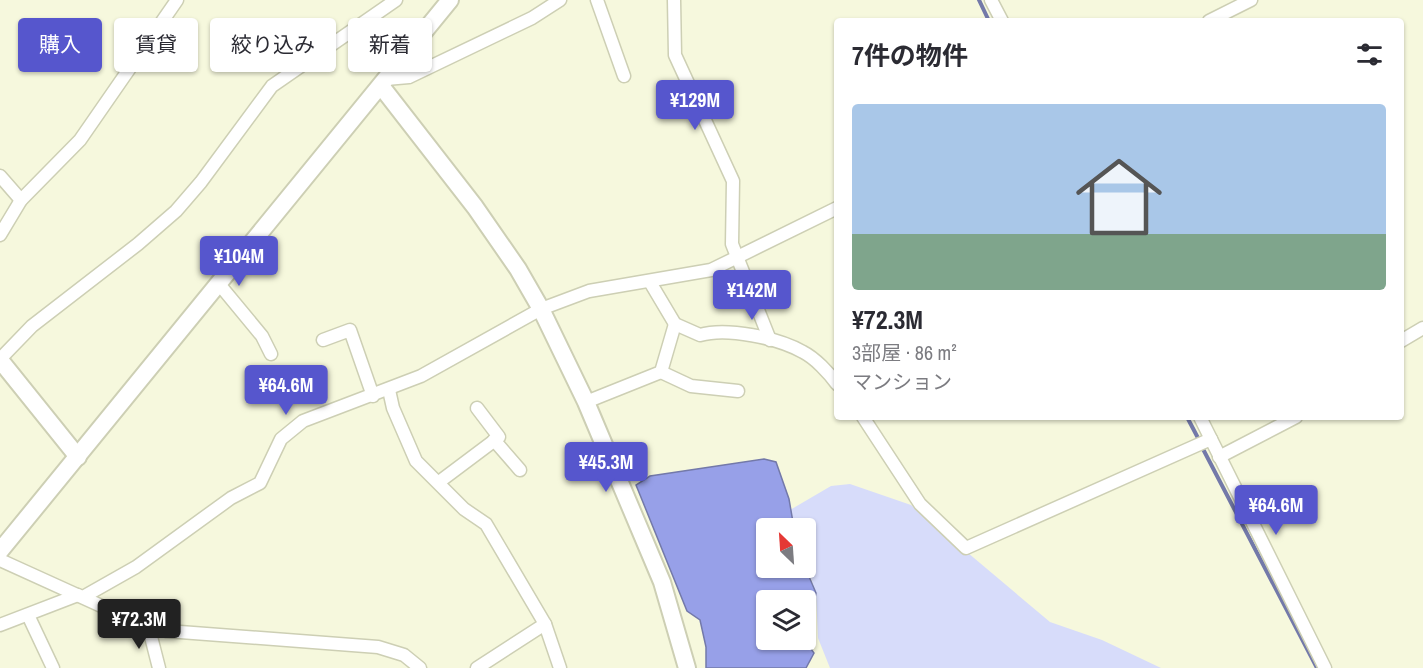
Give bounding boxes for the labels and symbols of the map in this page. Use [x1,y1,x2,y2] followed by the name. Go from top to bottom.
[653,80,737,131] pin: ¥129M
[197,236,281,287] pin: ¥104M
[710,270,794,321] pin: ¥142M
[237,365,335,416] pin: ¥64.6M
[557,442,655,493] pin: ¥45.3M
[1227,485,1325,536] pin: ¥64.6M
[756,518,816,578] north arrow
[90,599,188,650] pin: ¥72.3M

